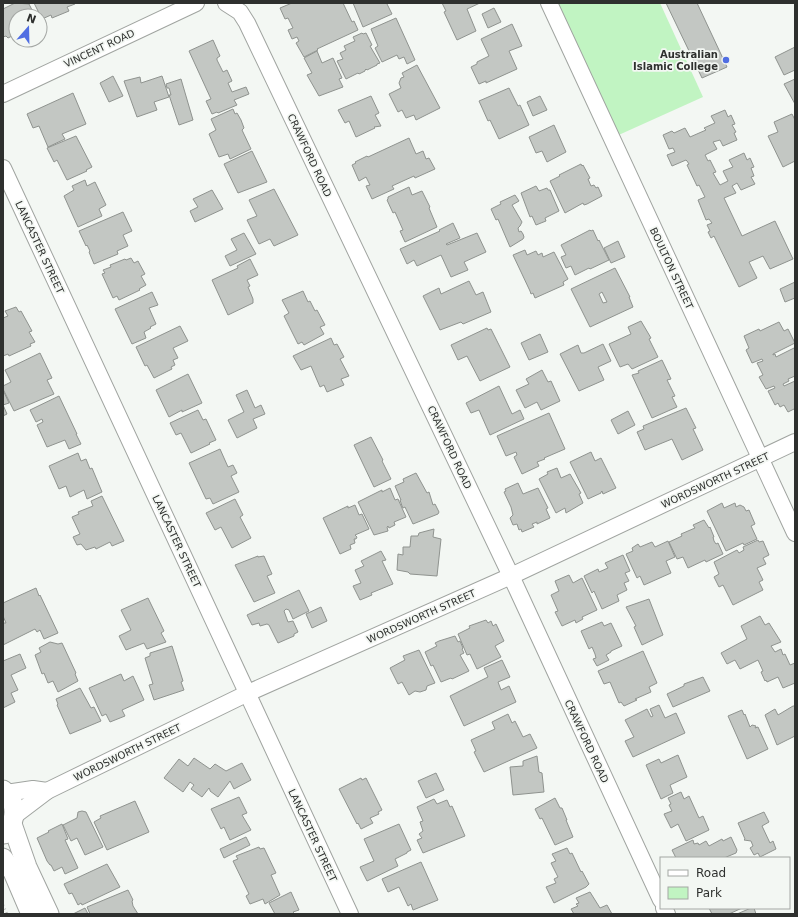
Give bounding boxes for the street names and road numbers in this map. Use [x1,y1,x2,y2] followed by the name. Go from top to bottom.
[62,27,136,70] street label: VINCENT ROAD
[285,112,334,199] street label: CRAWFORD ROAD
[13,199,66,296] street label: LANCASTER STREET
[648,226,696,312] street label: BOULTON STREET
[425,404,474,491] street label: CRAWFORD ROAD
[660,450,772,510] street label: WORDSWORTH STREET
[150,493,203,590] street label: LANCASTER STREET
[365,587,478,645] street label: WORDSWORTH STREET
[562,698,611,785] street label: CRAWFORD ROAD
[72,721,183,783] street label: WORDSWORTH STREET
[286,787,339,884] street label: LANCASTER STREET

